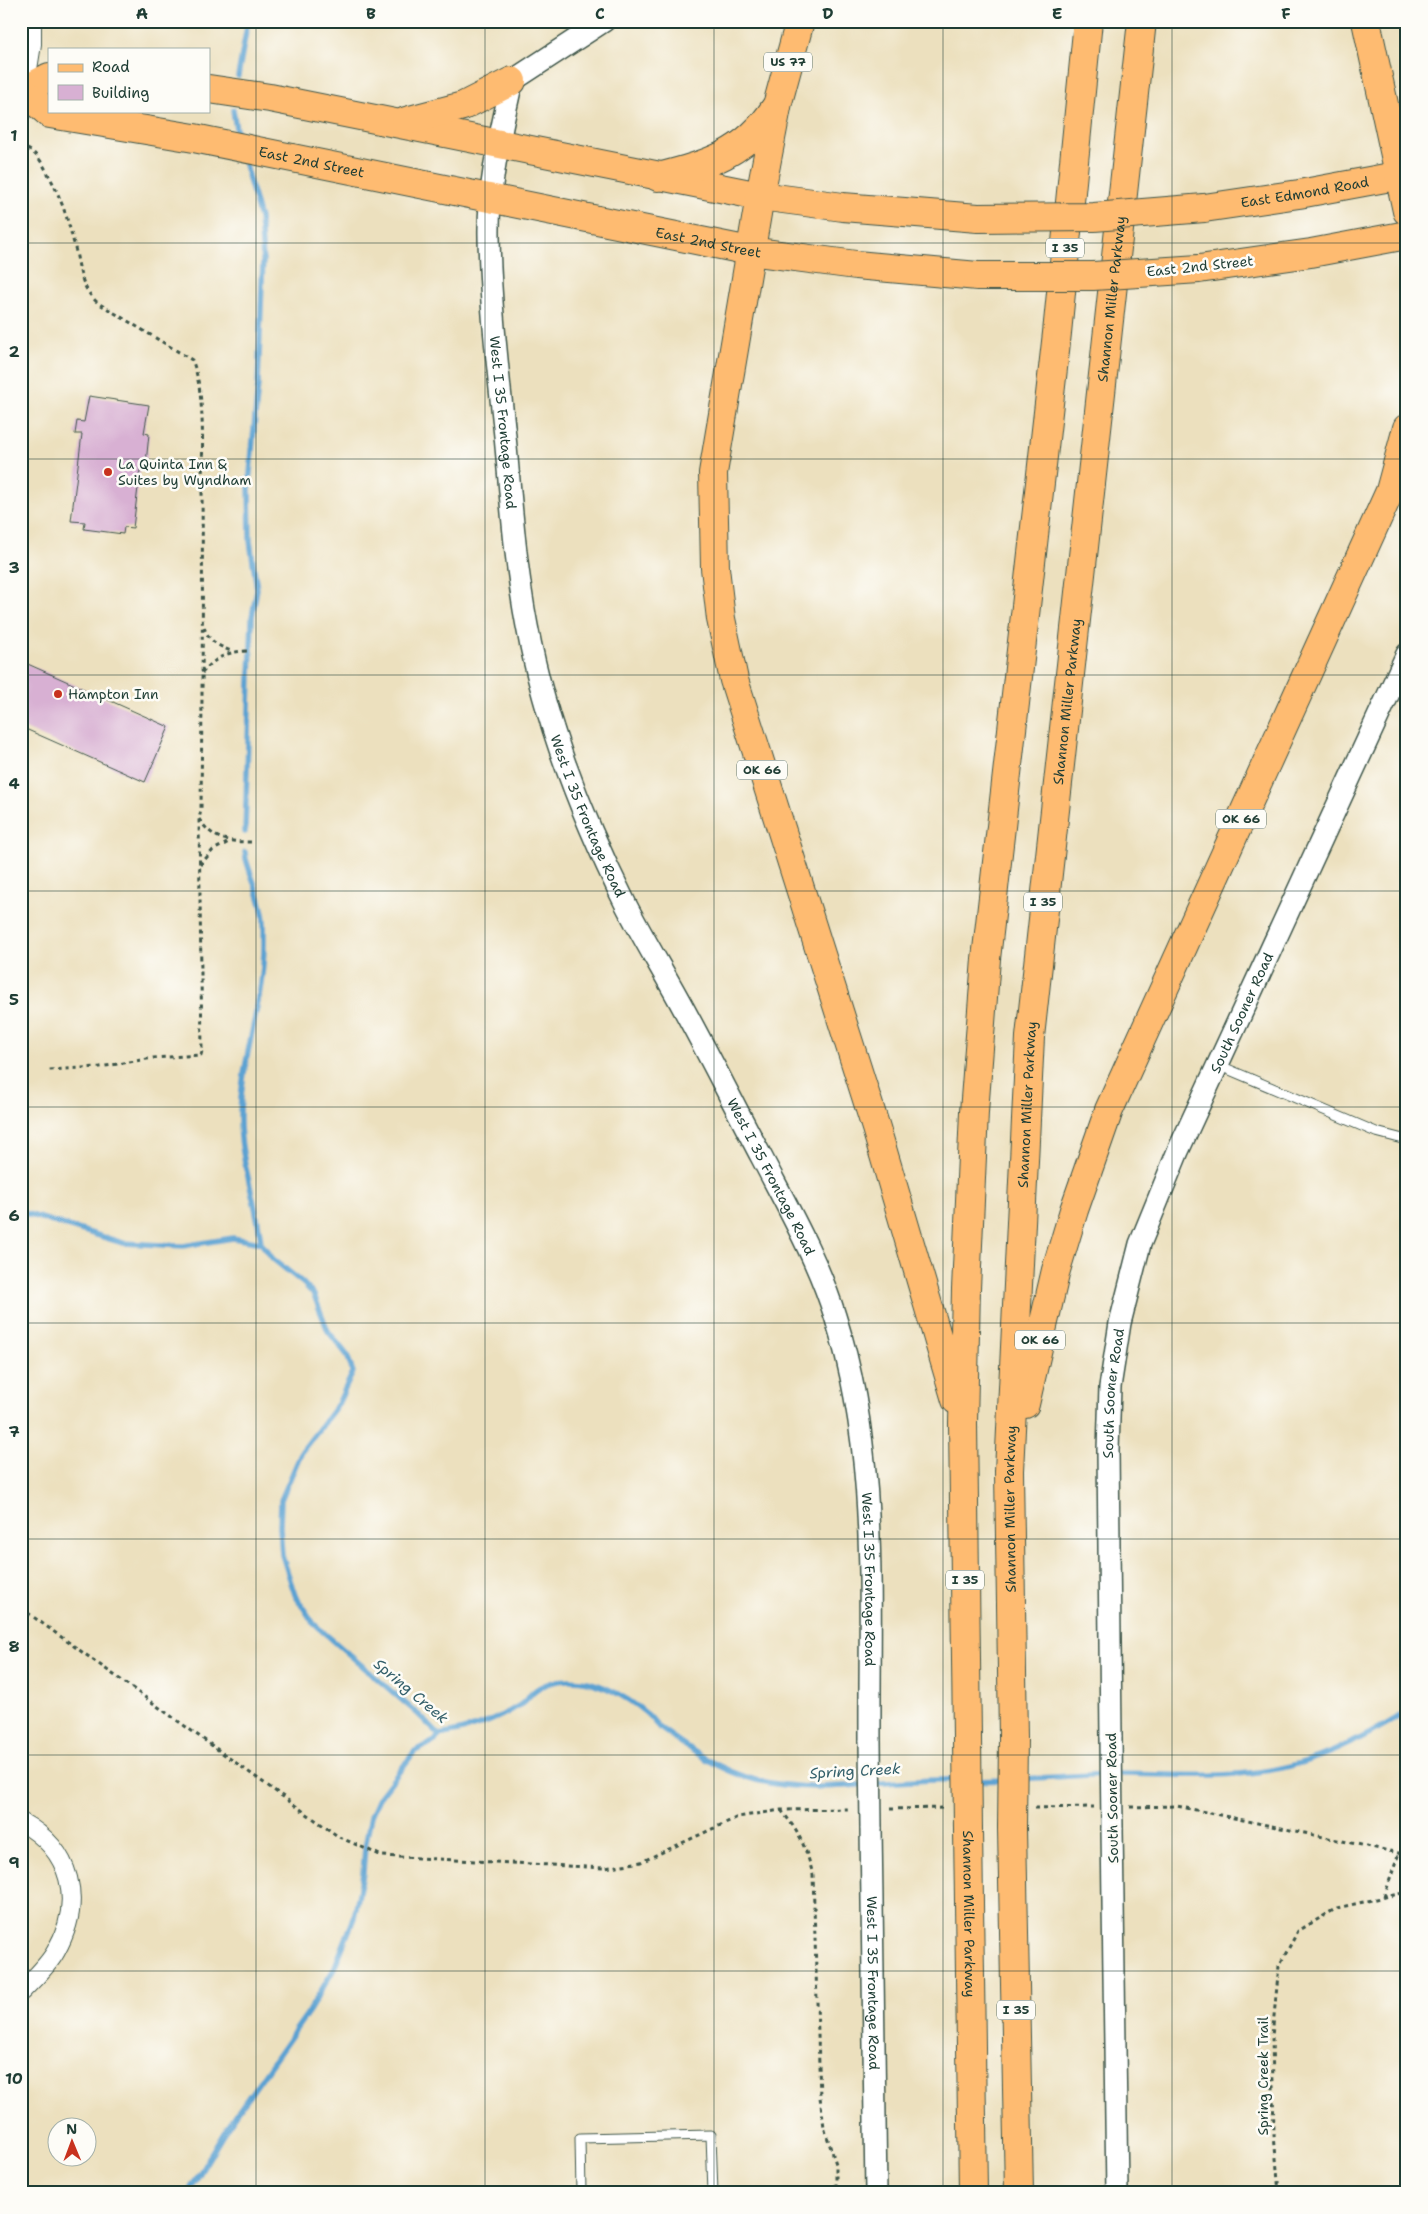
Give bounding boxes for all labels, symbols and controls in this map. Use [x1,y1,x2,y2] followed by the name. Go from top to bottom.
[136,3,148,24] text: A
[366,3,376,24] text: B
[595,3,605,24] text: C
[822,3,834,24] text: D
[1052,3,1062,24] text: E
[1281,3,1291,24] text: F
[48,48,210,112] legend
[764,52,812,72] road number: US 77
[92,57,130,77] text: Road
[92,83,149,103] text: Building
[10,125,18,146] text: 1
[257,142,366,181] street label: East 2nd Street
[1239,172,1370,211] street label: East Edmond Road
[1093,215,1129,383] street label: Shannon Miller Parkway
[654,223,762,261] street label: East 2nd Street
[1046,238,1084,258] road number: I 35
[1146,251,1254,281] street label: East 2nd Street
[486,335,521,510] street label: West I 35 Frontage Road
[8,341,20,362] text: 2
[118,455,251,489] place label: La Quinta Inn & Suites by Wyndham
[102,466,114,478] marker: La Quinta Inn & Suites by Wyndham
[8,557,20,578] text: 3
[1049,618,1085,786] street label: Shannon Miller Parkway
[68,685,159,703] place label: Hampton Inn
[52,688,64,700] marker: Hampton Inn
[547,732,630,900] street label: West I 35 Frontage Road
[737,760,787,780] road number: OK 66
[8,773,20,794] text: 4
[1216,810,1266,829] road number: OK 66
[1024,892,1062,912] road number: I 35
[1206,949,1277,1076] street label: South Sooner Road
[9,989,19,1010] text: 5
[1014,1020,1041,1188] street label: Shannon Miller Parkway
[723,1095,819,1258] street label: West I 35 Frontage Road
[8,1205,20,1226] text: 6
[1099,1327,1128,1459] street label: South Sooner Road
[1015,1330,1065,1350] road number: OK 66
[8,1421,20,1442] text: 7
[1000,1425,1020,1593] street label: Shannon Miller Parkway
[858,1491,879,1667] street label: West I 35 Frontage Road
[946,1570,984,1590] road number: I 35
[8,1636,20,1657] text: 8
[370,1654,453,1728] water label: Spring Creek
[1102,1732,1122,1864] street label: South Sooner Road
[809,1759,901,1783] water label: Spring Creek
[959,1830,979,1998] street label: Shannon Miller Parkway
[8,1852,20,1873] text: 9
[863,1896,883,2070] street label: West I 35 Frontage Road
[997,2000,1035,2020] road number: I 35
[1254,2016,1272,2136] street label: Spring Creek Trail
[5,2068,23,2089] text: 10
[48,2116,98,2166] north arrow
[66,2120,77,2138] text: N

